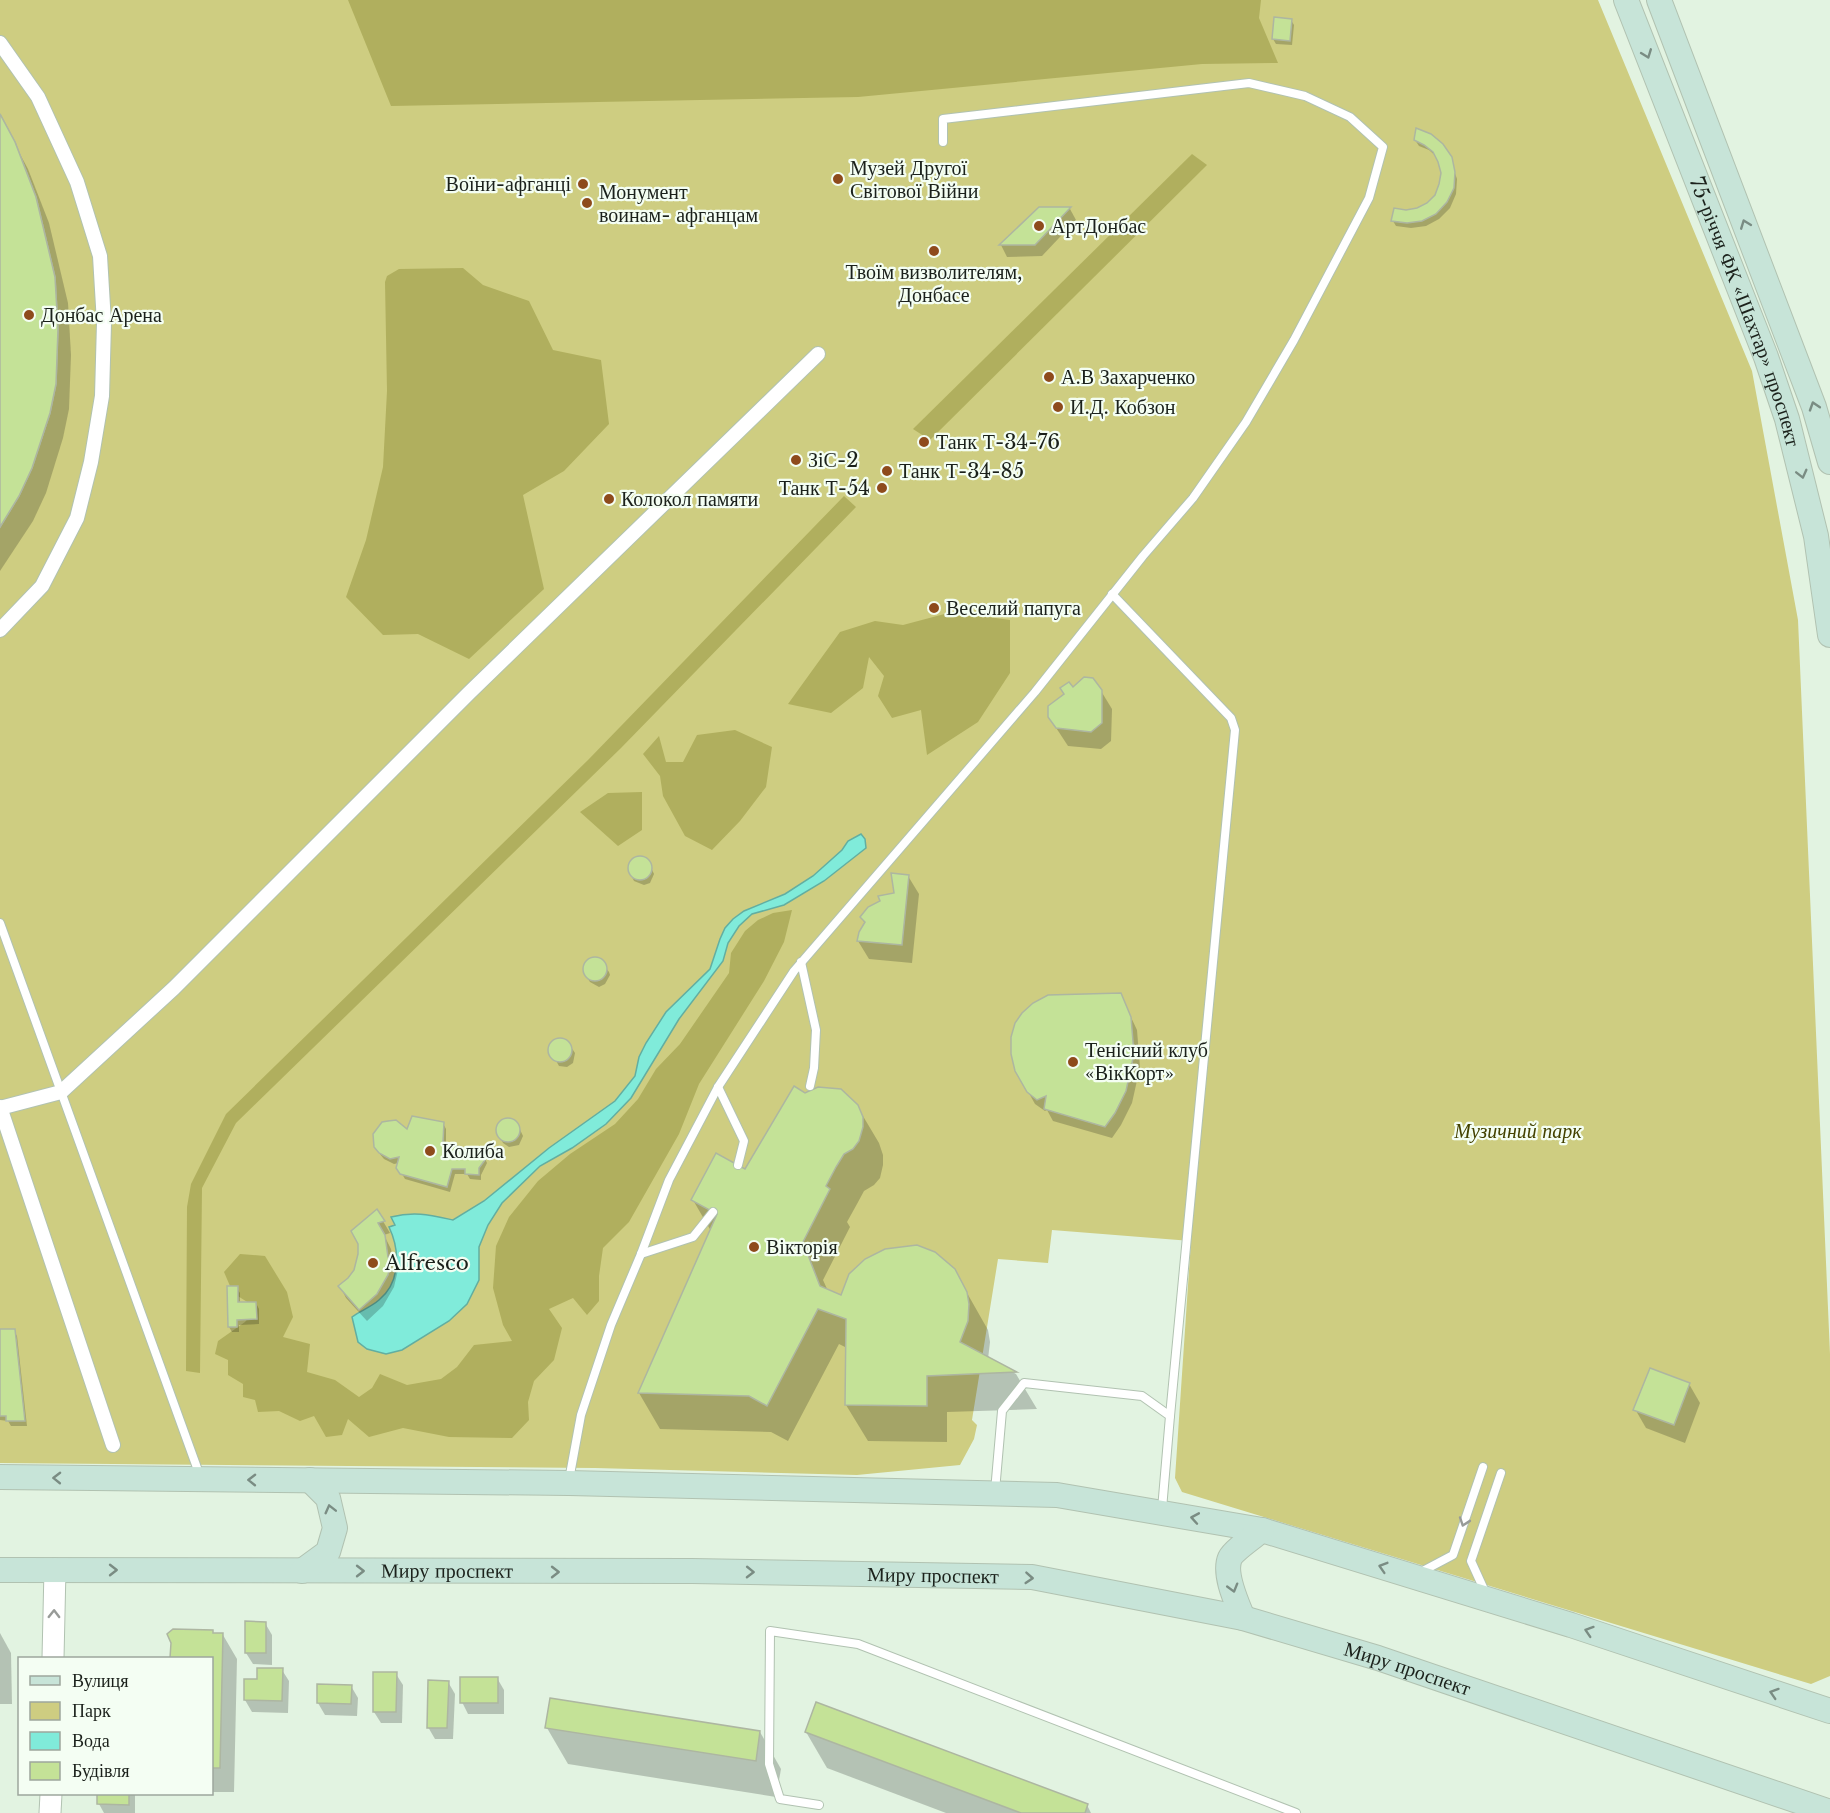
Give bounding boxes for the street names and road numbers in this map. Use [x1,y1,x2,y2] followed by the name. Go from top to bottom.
[1685,174,1805,449] street label: 75-річчя ФК «Шахтар» проспект
[381,1559,513,1583] street label: Миру проспект
[867,1562,999,1588] street label: Миру проспект
[1341,1637,1474,1701] street label: Миру проспект

